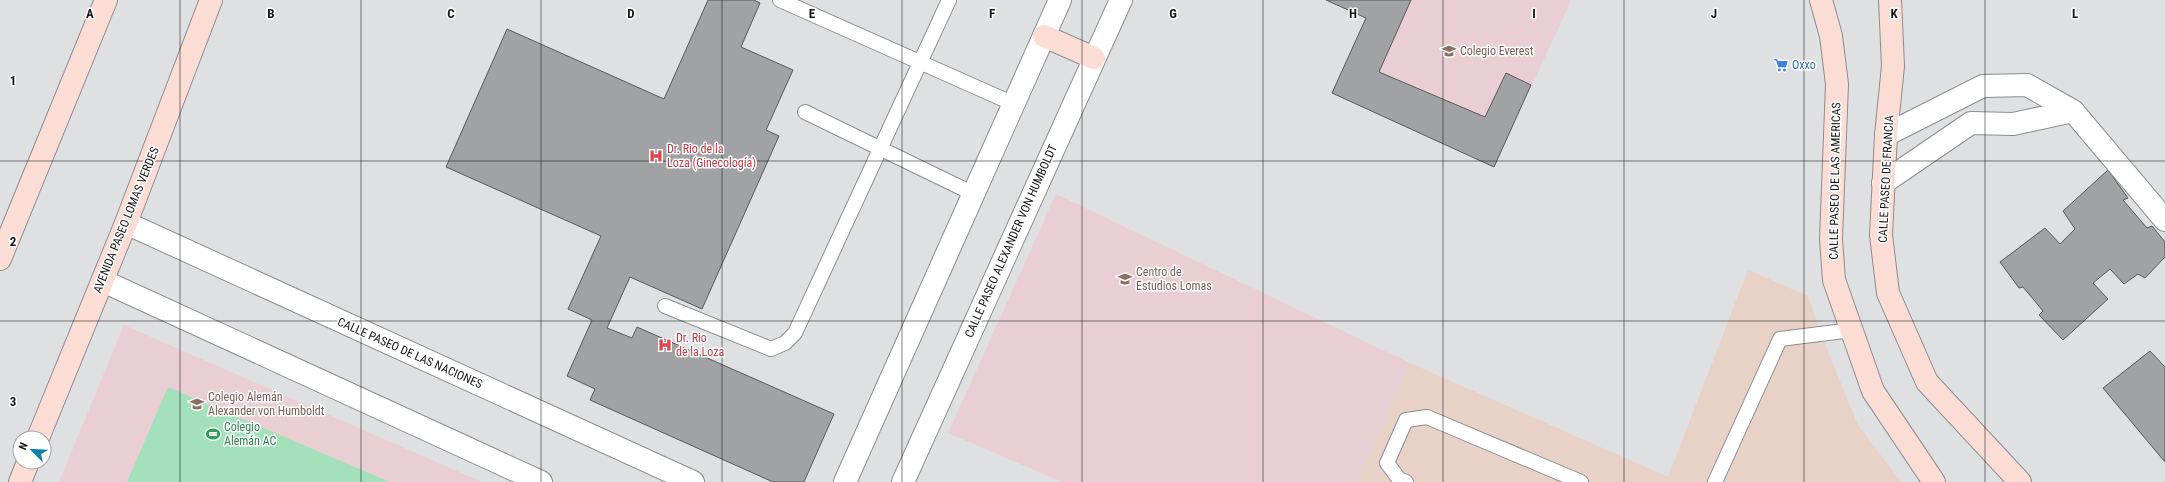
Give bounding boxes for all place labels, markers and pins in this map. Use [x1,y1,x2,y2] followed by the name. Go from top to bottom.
[1441,43,1457,59] school or university icon: Colegio Everest
[1460,44,1534,58] place label: Colegio Everest
[1773,57,1789,73] supermarket icon: Oxxo
[1792,58,1816,72] place label: Oxxo
[667,142,756,170] place label: Dr. Rio de la Loza (Ginecología)
[648,148,664,164] hospital icon: Dr. Rio de la Loza (Ginecología)
[1136,265,1212,293] place label: Centro de Estudios Lomas
[1117,271,1133,287] school or university icon: Centro de Estudios Lomas
[676,331,724,359] place label: Dr. Rio de la Loza
[657,337,673,353] hospital icon: Dr. Rio de la Loza
[208,390,325,418] place label: Colegio Alemán Alexander von Humboldt
[189,396,205,412] school or university icon: Colegio Alemán Alexander von Humboldt
[224,420,277,448] place label: Colegio Alemán AC
[205,426,221,442] sports icon: Colegio Alemán AC

